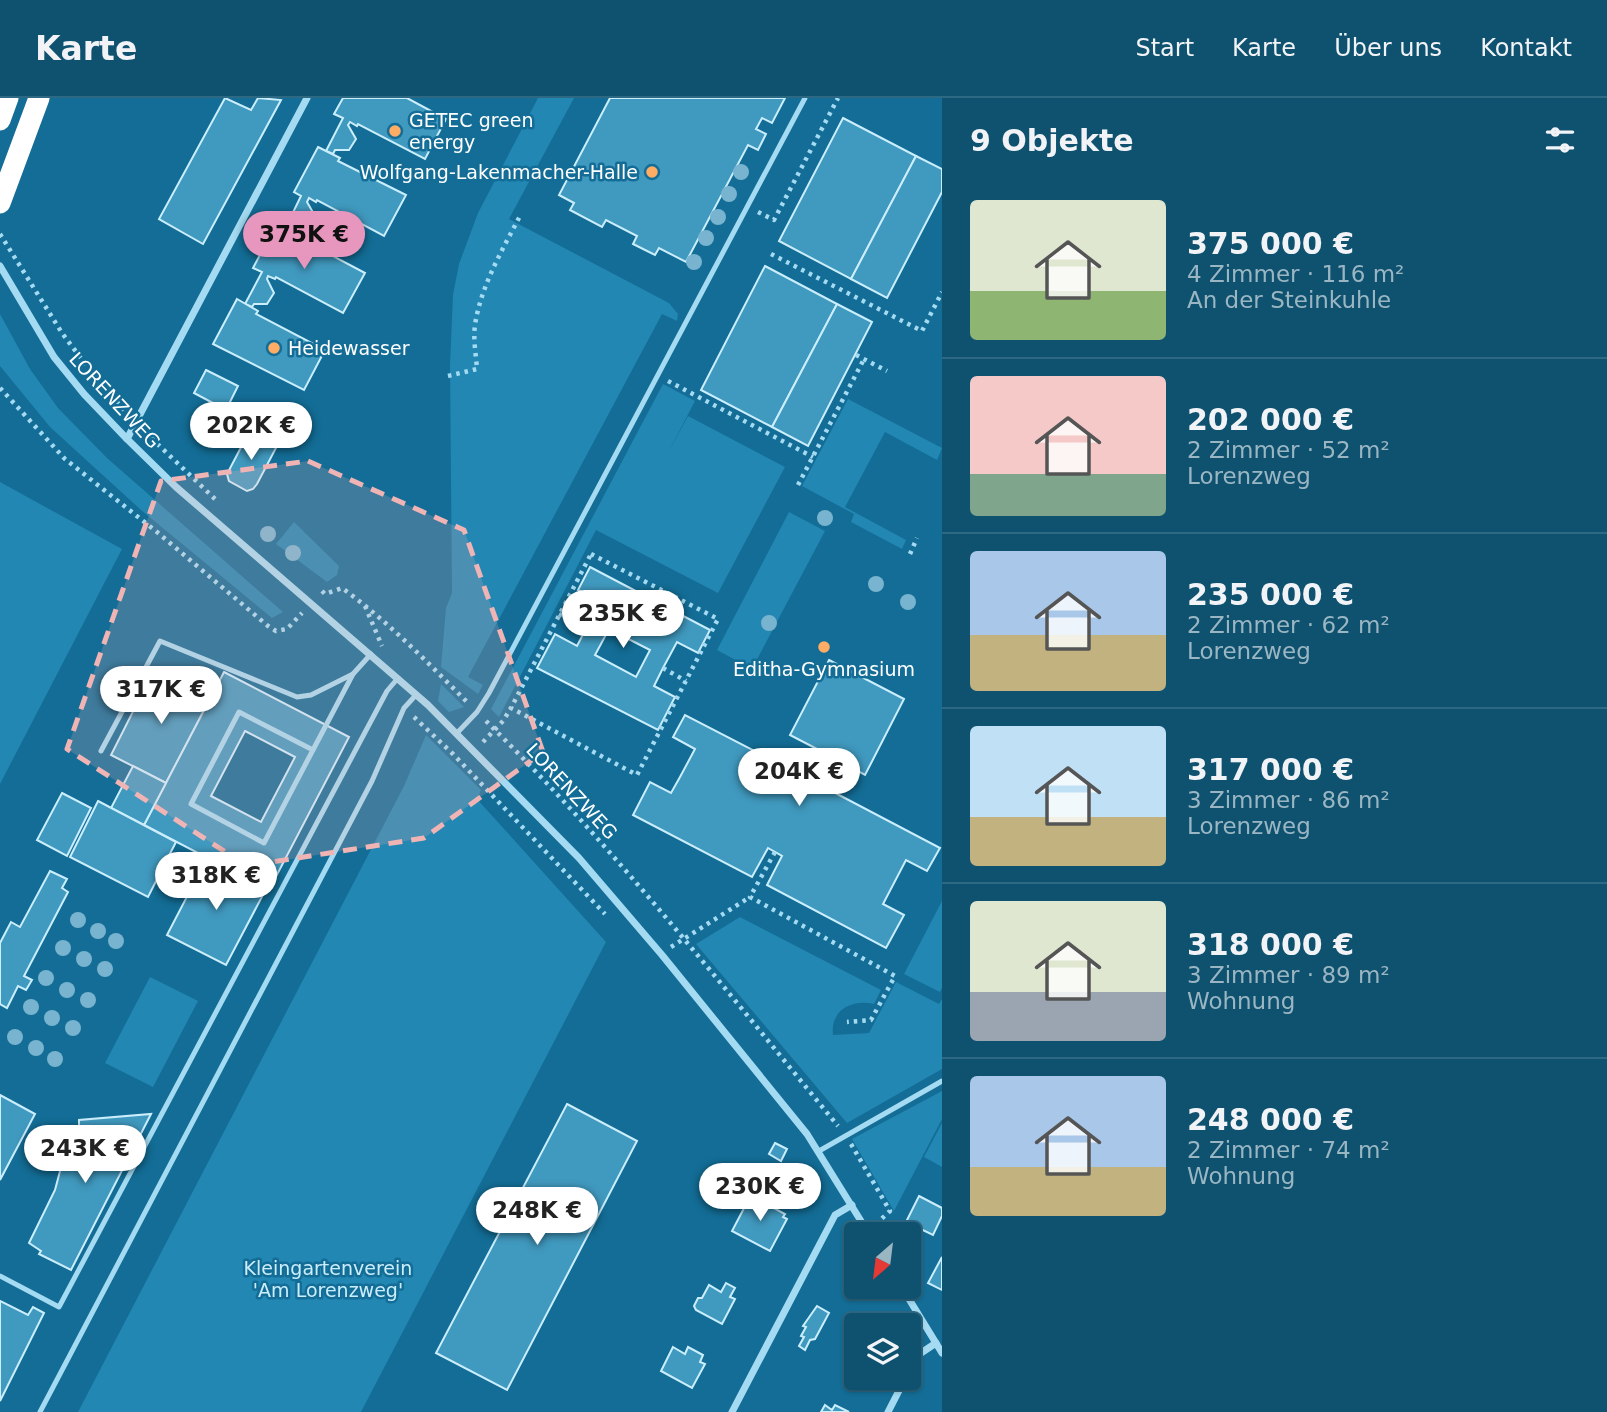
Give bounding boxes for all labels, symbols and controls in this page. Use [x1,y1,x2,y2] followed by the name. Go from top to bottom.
[35,29,137,68] text: Karte
[1135,34,1194,62] text: Start
[1232,34,1296,62] text: Karte
[1334,34,1442,62] text: Über uns
[1480,34,1572,62] text: Kontakt
[409,109,534,153] place label: GETEC green energy
[1541,121,1579,159] icon: filters
[387,123,403,139] marker: GETEC green energy
[970,123,1134,158] text: 9 Objekte
[360,161,638,183] place label: Wolfgang-Lakenmacher-Halle
[644,164,660,180] marker: Wolfgang-Lakenmacher-Halle
[247,212,361,271] pin: 375K €
[259,221,349,247] text: 375K €
[1187,226,1354,261] text: 375 000 €
[1026,228,1110,312] icon: home
[1187,261,1404,287] text: 4 Zimmer · 116 m²
[1187,287,1391,313] text: An der Steinkuhle
[288,337,410,359] place label: Heidewasser
[266,340,282,356] marker: Heidewasser
[65,348,165,452] street label: LORENZWEG
[194,402,308,462] pin: 202K €
[1187,402,1354,437] text: 202 000 €
[1026,404,1110,488] icon: home
[206,412,296,438] text: 202K €
[1187,437,1390,463] text: 2 Zimmer · 52 m²
[1187,463,1311,489] text: Lorenzweg
[1187,577,1354,612] text: 235 000 €
[1026,579,1110,663] icon: home
[566,590,680,650] pin: 235K €
[578,600,668,626] text: 235K €
[1187,612,1390,638] text: 2 Zimmer · 62 m²
[1187,638,1311,664] text: Lorenzweg
[816,639,832,655] marker: Editha-Gymnasium
[733,658,915,680] place label: Editha-Gymnasium
[104,666,218,726] pin: 317K €
[116,676,206,702] text: 317K €
[522,739,622,843] street label: LORENZWEG
[742,748,856,808] pin: 204K €
[1187,752,1354,787] text: 317 000 €
[1026,754,1110,838] icon: home
[754,758,844,784] text: 204K €
[1187,787,1390,813] text: 3 Zimmer · 86 m²
[1187,813,1311,839] text: Lorenzweg
[159,852,273,912] pin: 318K €
[171,862,261,888] text: 318K €
[1187,927,1354,962] text: 318 000 €
[1026,929,1110,1013] icon: home
[1187,962,1390,988] text: 3 Zimmer · 89 m²
[1187,988,1295,1014] text: Wohnung
[1187,1102,1354,1137] text: 248 000 €
[1026,1104,1110,1188] icon: home
[28,1126,142,1185] pin: 243K €
[40,1135,130,1161] text: 243K €
[1187,1137,1390,1163] text: 2 Zimmer · 74 m²
[1187,1163,1295,1189] text: Wohnung
[703,1164,817,1223] pin: 230K €
[715,1173,805,1199] text: 230K €
[480,1188,594,1247] pin: 248K €
[492,1197,582,1223] text: 248K €
[844,1222,920,1298] north arrow
[844,1222,921,1390] map controls
[244,1257,412,1301] park label: Kleingartenverein 'Am Lorenzweg'
[844,1313,921,1390] button: layers

